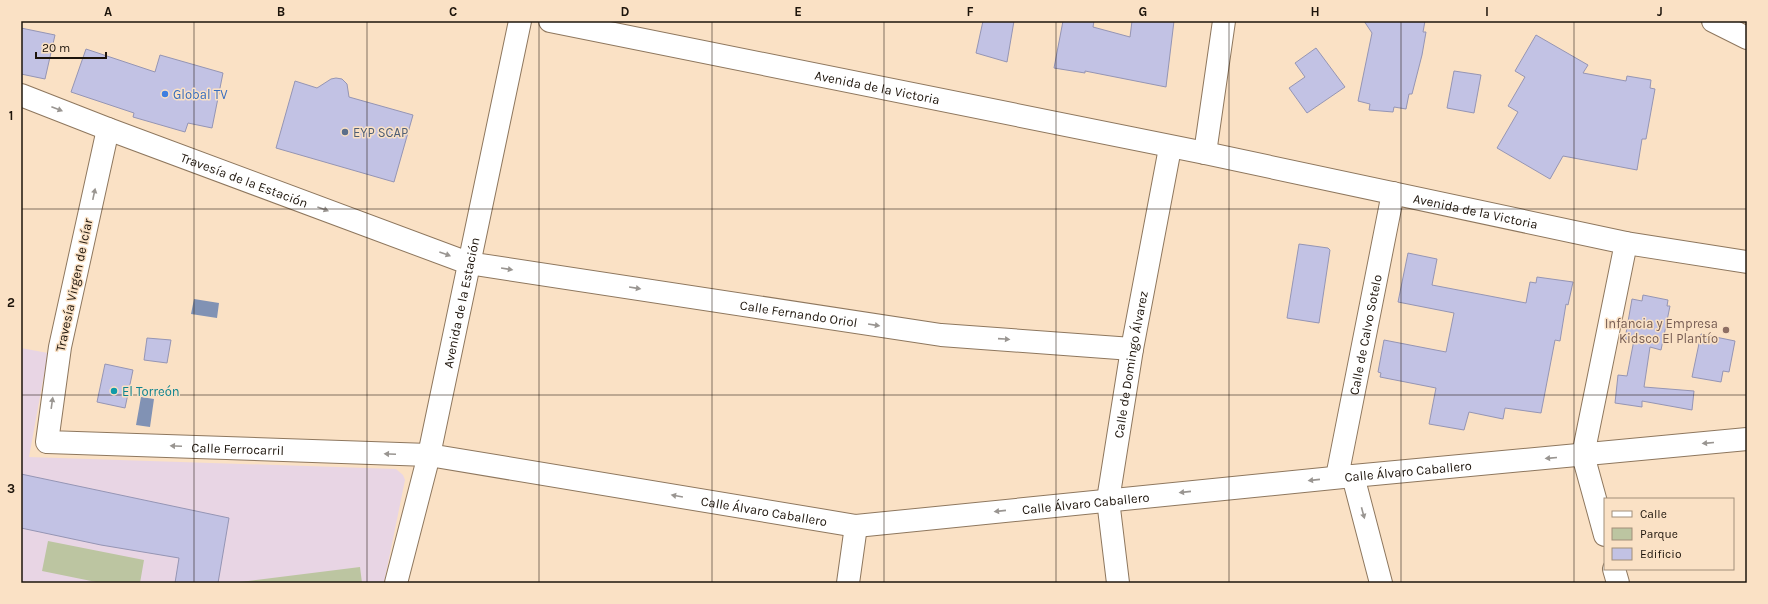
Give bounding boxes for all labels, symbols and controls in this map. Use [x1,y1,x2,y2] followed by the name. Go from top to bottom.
[104,4,112,19] text: A
[277,4,285,19] text: B
[449,4,457,19] text: C
[621,4,630,19] text: D
[794,4,802,19] text: E
[966,4,974,19] text: F
[1139,4,1147,19] text: G
[1310,4,1320,19] text: H
[1485,4,1489,19] text: I
[1657,4,1663,19] text: J
[36,34,106,60] scale bar
[42,41,70,55] text: 20 m
[814,67,941,107] street label: Avenida de la Victoria
[173,87,228,102] place label: Global TV
[160,89,170,99] marker: Global TV
[52,107,64,113] one-way arrow
[9,108,13,123] text: 1
[353,125,408,140] place label: EYP SCAP
[340,127,350,137] marker: EYP SCAP
[179,149,310,210] street label: Travesía de la Estación
[91,188,97,200] one-way arrow
[1412,190,1539,231] street label: Avenida de la Victoria
[318,207,330,213] one-way arrow
[53,217,96,353] street label: Travesía Virgen de Icíar
[440,236,482,369] street label: Avenida de la Estación
[440,252,452,258] one-way arrow
[501,266,513,272] one-way arrow
[1346,273,1384,396] street label: Calle de Calvo Sotelo
[629,285,641,291] one-way arrow
[1110,290,1150,439] street label: Calle de Domingo Álvarez
[7,295,15,310] text: 2
[739,297,858,330] street label: Calle Fernando Oriol
[1605,316,1718,346] place label: Infancia y Empresa Kidsco El Plantío
[868,322,881,328] one-way arrow
[1721,325,1731,335] marker: Infancia y Empresa Kidsco El Plantío
[997,336,1010,343] one-way arrow
[122,384,180,399] place label: El Torreón
[109,386,119,396] marker: El Torreón
[49,397,55,410] one-way arrow
[191,439,284,458] street label: Calle Ferrocarril
[1702,440,1714,446] one-way arrow
[170,443,182,450] one-way arrow
[384,450,396,457] one-way arrow
[1545,455,1557,461] one-way arrow
[1344,457,1472,484] street label: Calle Álvaro Caballero
[1308,476,1320,483] one-way arrow
[7,481,15,496] text: 3
[1021,489,1150,517] street label: Calle Álvaro Caballero
[1179,489,1191,495] one-way arrow
[671,493,683,499] one-way arrow
[700,493,828,529] street label: Calle Álvaro Caballero
[1604,498,1734,570] legend
[1640,507,1667,521] text: Calle
[994,508,1006,514] one-way arrow
[1360,508,1366,520] one-way arrow
[1640,527,1678,541] text: Parque
[1640,547,1681,561] text: Edificio

